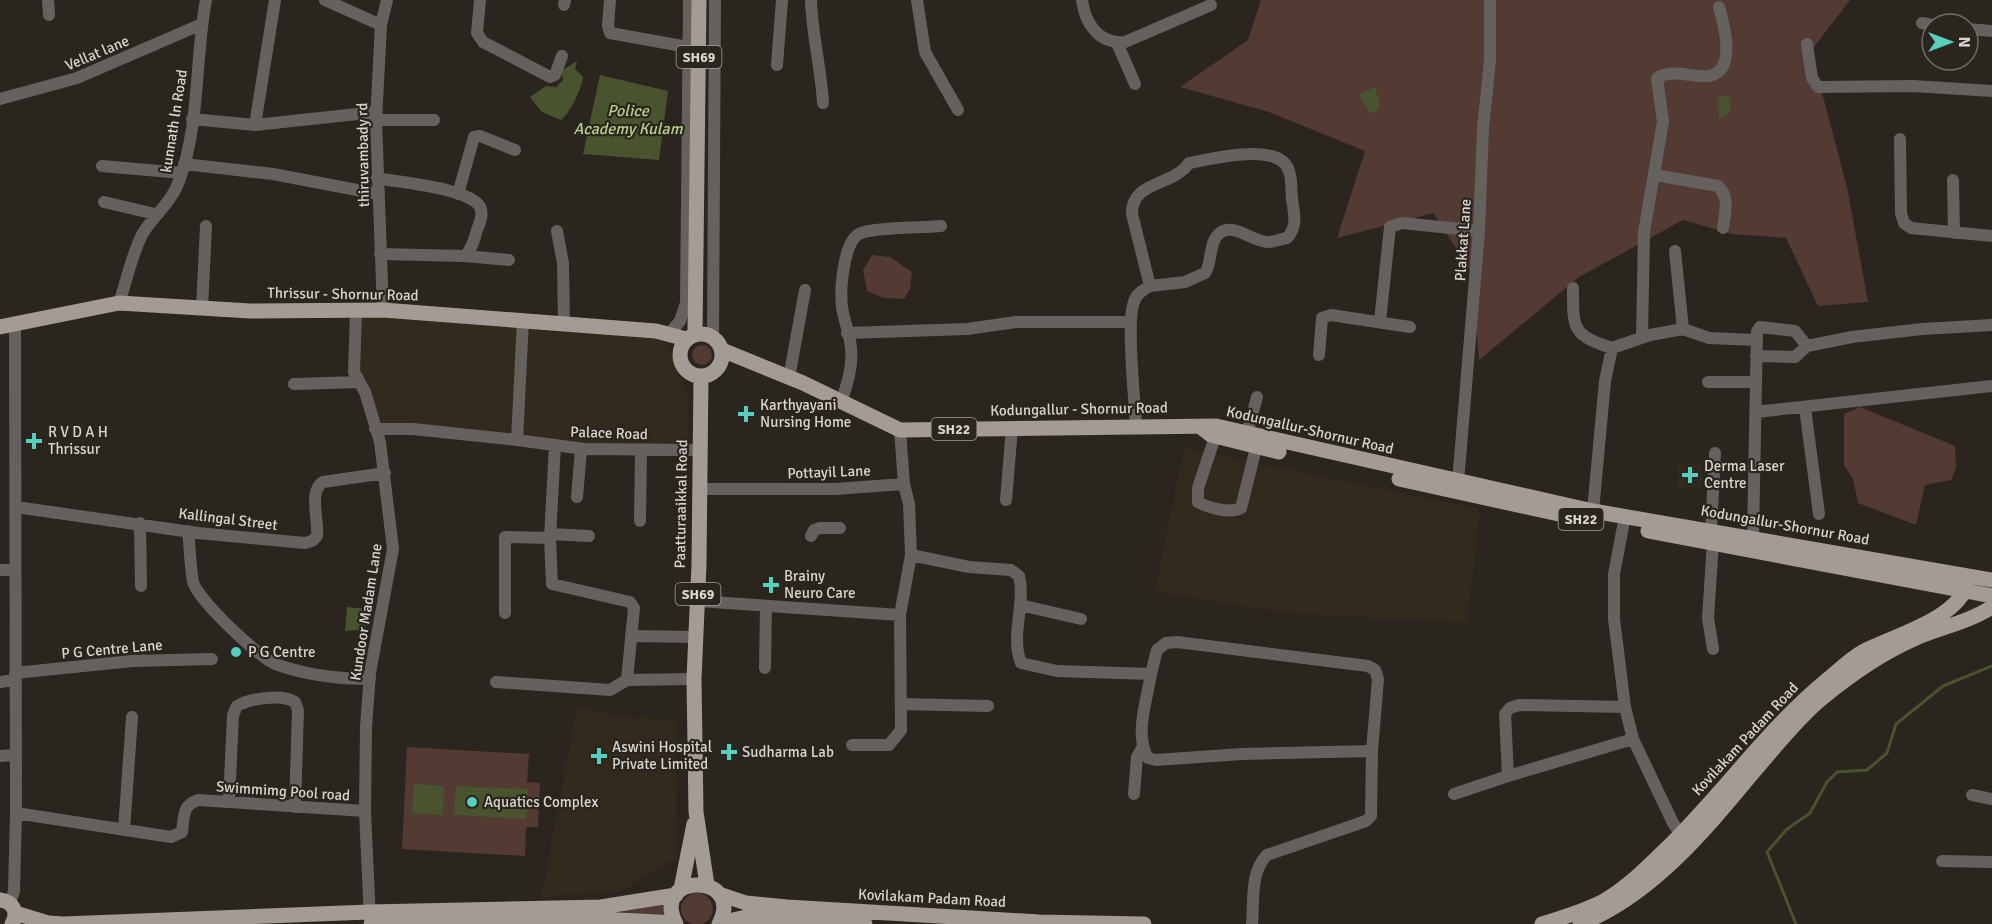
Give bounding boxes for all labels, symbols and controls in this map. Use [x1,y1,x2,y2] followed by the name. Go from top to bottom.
[1920,12,1980,72] north arrow
[62,31,132,75] street label: Vellat lane
[1954,36,1974,48] text: N
[676,46,722,68] road number: SH69
[157,68,191,174] street label: kunnath ln Road
[574,101,684,139] water label: Police Academy Kulam
[353,102,373,207] street label: thiruvambady rd
[1451,198,1475,282] street label: Plakkat Lane
[267,284,419,304] street label: Thrissur - Shornur Road
[760,396,851,431] place label: Karthyayani Nursing Home
[990,398,1168,420] street label: Kodungallur - Shornur Road
[1225,402,1395,458] street label: Kodungallur-Shornur Road
[737,405,755,423] marker: Karthyayani Nursing Home
[932,418,976,440] road number: SH22
[48,423,108,458] place label: R V D A H Thrissur
[570,423,648,443] street label: Palace Road
[25,432,43,450] marker: R V D A H Thrissur
[671,439,691,569] street label: Paatturaaikkal Road
[1704,457,1785,492] place label: Derma Laser Centre
[787,462,871,482] street label: Pottayil Lane
[1681,466,1699,484] marker: Derma Laser Centre
[1699,501,1871,549] street label: Kodungallur-Shornur Road
[177,504,279,534] street label: Kallingal Street
[1558,508,1604,530] road number: SH22
[346,542,386,682] street label: Kundoor Madam Lane
[784,567,856,602] place label: Brainy Neuro Care
[762,576,780,594] marker: Brainy Neuro Care
[676,583,720,605] road number: SH69
[61,636,163,662] street label: P G Centre Lane
[248,643,315,661] place label: P G Centre
[229,645,243,659] marker: P G Centre
[1688,679,1802,799] street label: Kovilakam Padam Road
[612,738,712,773] place label: Aswini Hospital Private Limited
[720,743,738,761] marker: Sudharma Lab
[742,743,834,761] place label: Sudharma Lab
[590,747,608,765] marker: Aswini Hospital Private Limited
[215,777,351,805] street label: Swimmimg Pool road
[484,793,598,811] place label: Aquatics Complex
[465,795,479,809] marker: Aquatics Complex
[858,885,1006,911] street label: Kovilakam Padam Road

